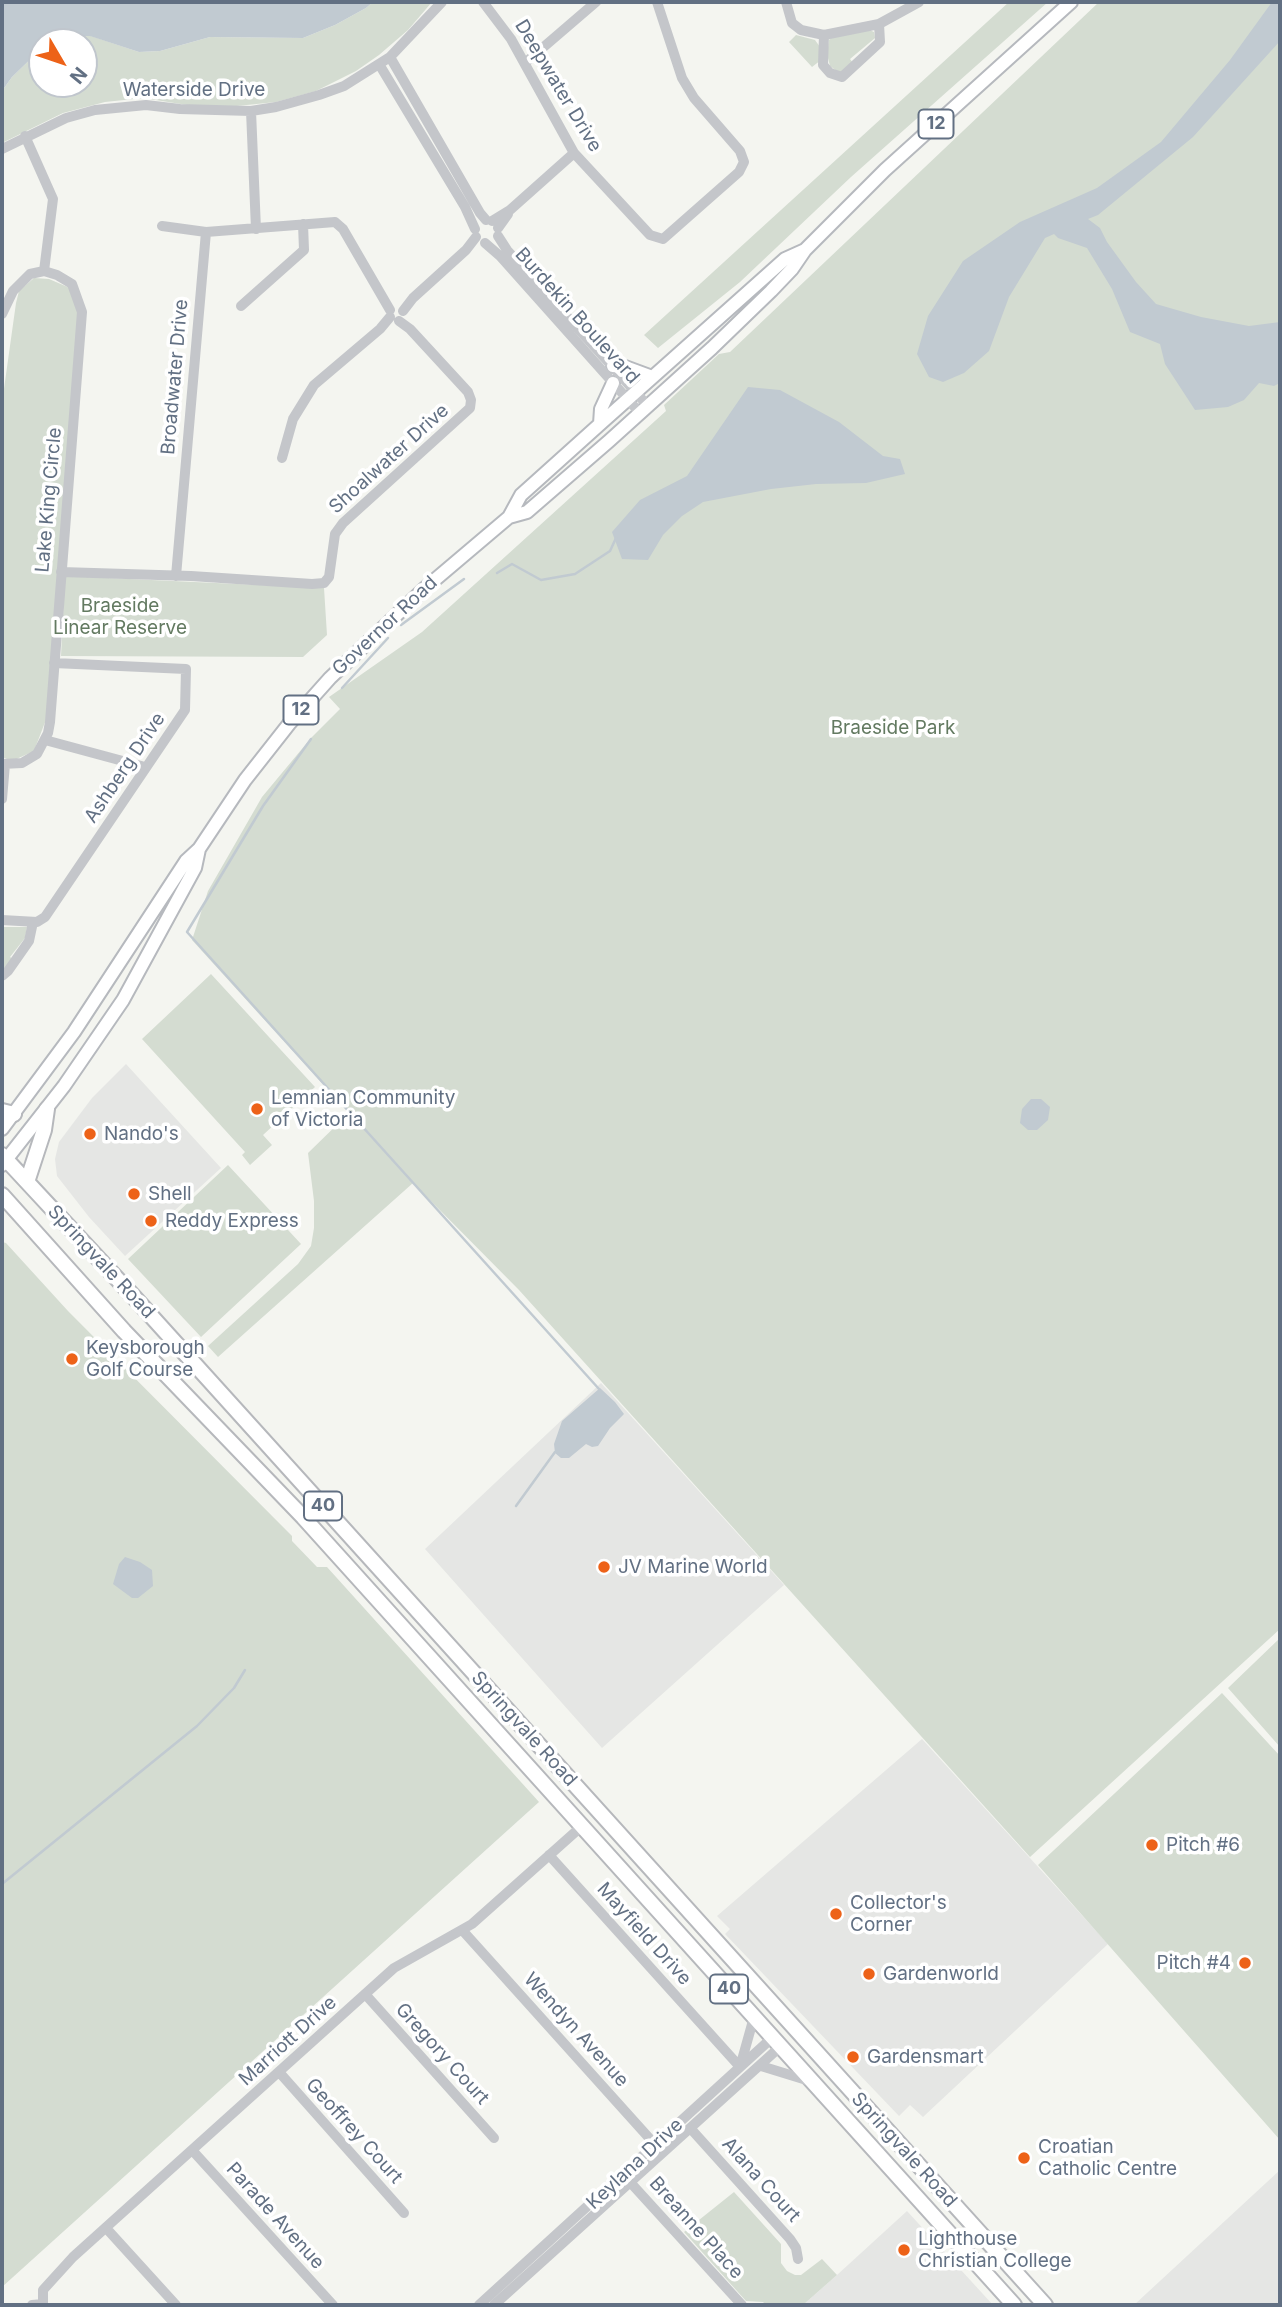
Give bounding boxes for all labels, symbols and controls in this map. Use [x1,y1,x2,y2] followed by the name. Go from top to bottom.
[510,16,606,156] street label: Deepwater Drive
[28,28,98,98] north arrow
[65,62,92,88] text: N
[123,79,265,101] street label: Waterside Drive
[918,110,954,139] road number: 12
[510,243,644,389] street label: Burdekin Boulevard
[157,298,193,456] street label: Broadwater Drive
[324,399,454,519] street label: Shoalwater Drive
[31,426,67,574] street label: Lake King Circle
[328,572,442,680] street label: Governor Road
[53,595,187,639] park label: Braeside Linear Reserve
[284,696,318,724] road number: 12
[80,709,170,827] street label: Ashberg Drive
[831,717,955,739] park label: Braeside Park
[271,1087,455,1131] place label: Lemnian Community of Victoria
[249,1101,265,1117] marker: Lemnian Community of Victoria
[104,1123,179,1145] place label: Nando's
[82,1126,98,1142] marker: Nando's
[148,1183,192,1205] place label: Shell
[126,1186,142,1202] marker: Shell
[43,1201,159,1323] street label: Springvale Road
[165,1210,299,1232] place label: Reddy Express
[143,1213,159,1229] marker: Reddy Express
[86,1337,205,1381] place label: Keysborough Golf Course
[64,1351,80,1367] marker: Keysborough Golf Course
[304,1492,342,1520] road number: 40
[618,1556,768,1578] place label: JV Marine World
[596,1559,612,1575] marker: JV Marine World
[466,1667,582,1791] street label: Springvale Road
[1166,1834,1240,1856] place label: Pitch #6
[1144,1837,1160,1853] marker: Pitch #6
[592,1878,696,1990] street label: Mayfield Drive
[850,1892,947,1936] place label: Collector's Corner
[828,1906,844,1922] marker: Collector's Corner
[1156,1952,1231,1974] place label: Pitch #4
[1237,1955,1253,1971] marker: Pitch #4
[883,1963,999,1985] place label: Gardenworld
[861,1966,877,1982] marker: Gardenworld
[519,1968,633,2092] street label: Wendyn Avenue
[710,1975,748,2004] road number: 40
[235,1991,341,2091] street label: Marriott Drive
[390,1999,494,2109] street label: Gregory Court
[867,2046,984,2068] place label: Gardensmart
[845,2049,861,2065] marker: Gardensmart
[301,2074,407,2188] street label: Geoffrey Court
[846,2088,962,2212] street label: Springvale Road
[582,2114,688,2214] street label: Keylana Drive
[717,2133,805,2227] street label: Alana Court
[1038,2136,1177,2180] place label: Croatian Catholic Centre
[1016,2150,1032,2166] marker: Croatian Catholic Centre
[221,2158,329,2274] street label: Parade Avenue
[644,2172,748,2284] street label: Breanne Place
[918,2228,1072,2272] place label: Lighthouse Christian College
[896,2242,912,2258] marker: Lighthouse Christian College

